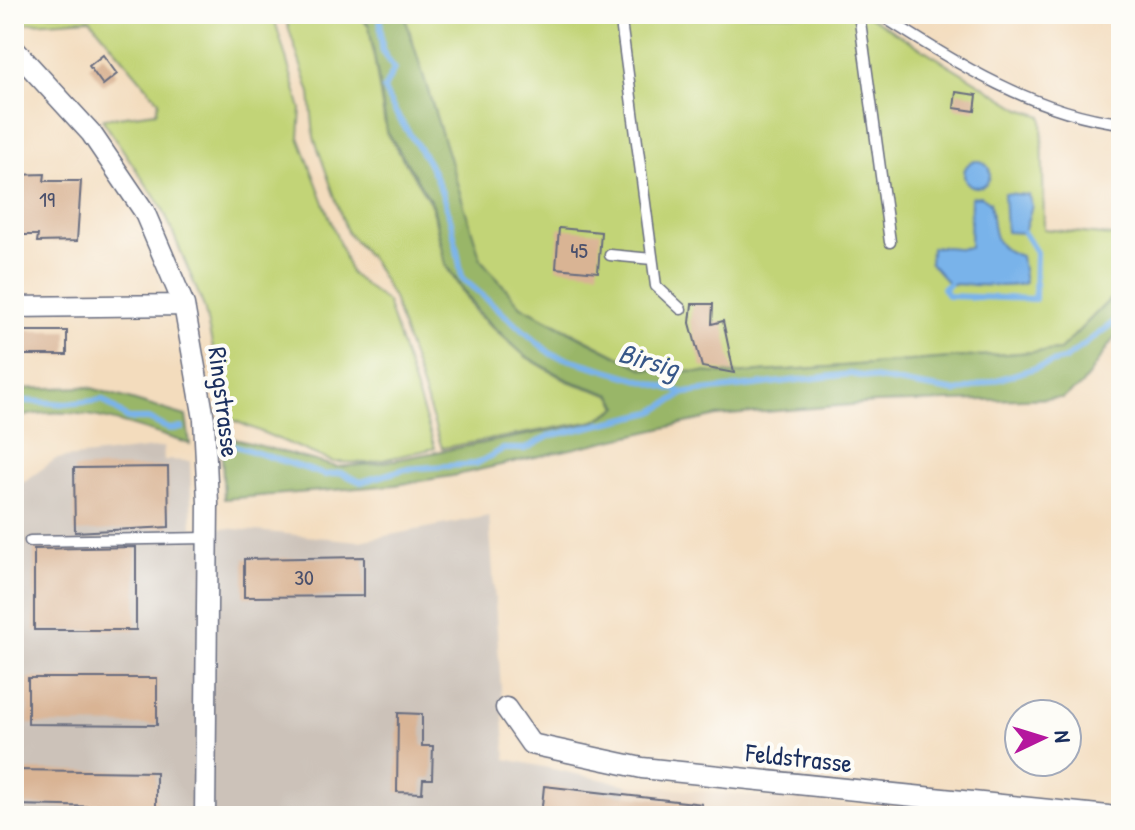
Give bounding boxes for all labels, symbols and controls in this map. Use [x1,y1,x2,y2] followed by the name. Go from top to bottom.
[39,184,55,214] house number: 19
[570,235,588,265] house number: 45
[615,333,685,387] water label: Birsig
[200,345,249,459] street label: Ringstrasse
[294,562,314,592] house number: 30
[1003,698,1083,778] north arrow
[1048,730,1078,744] text: N
[743,734,854,780] street label: Feldstrasse

